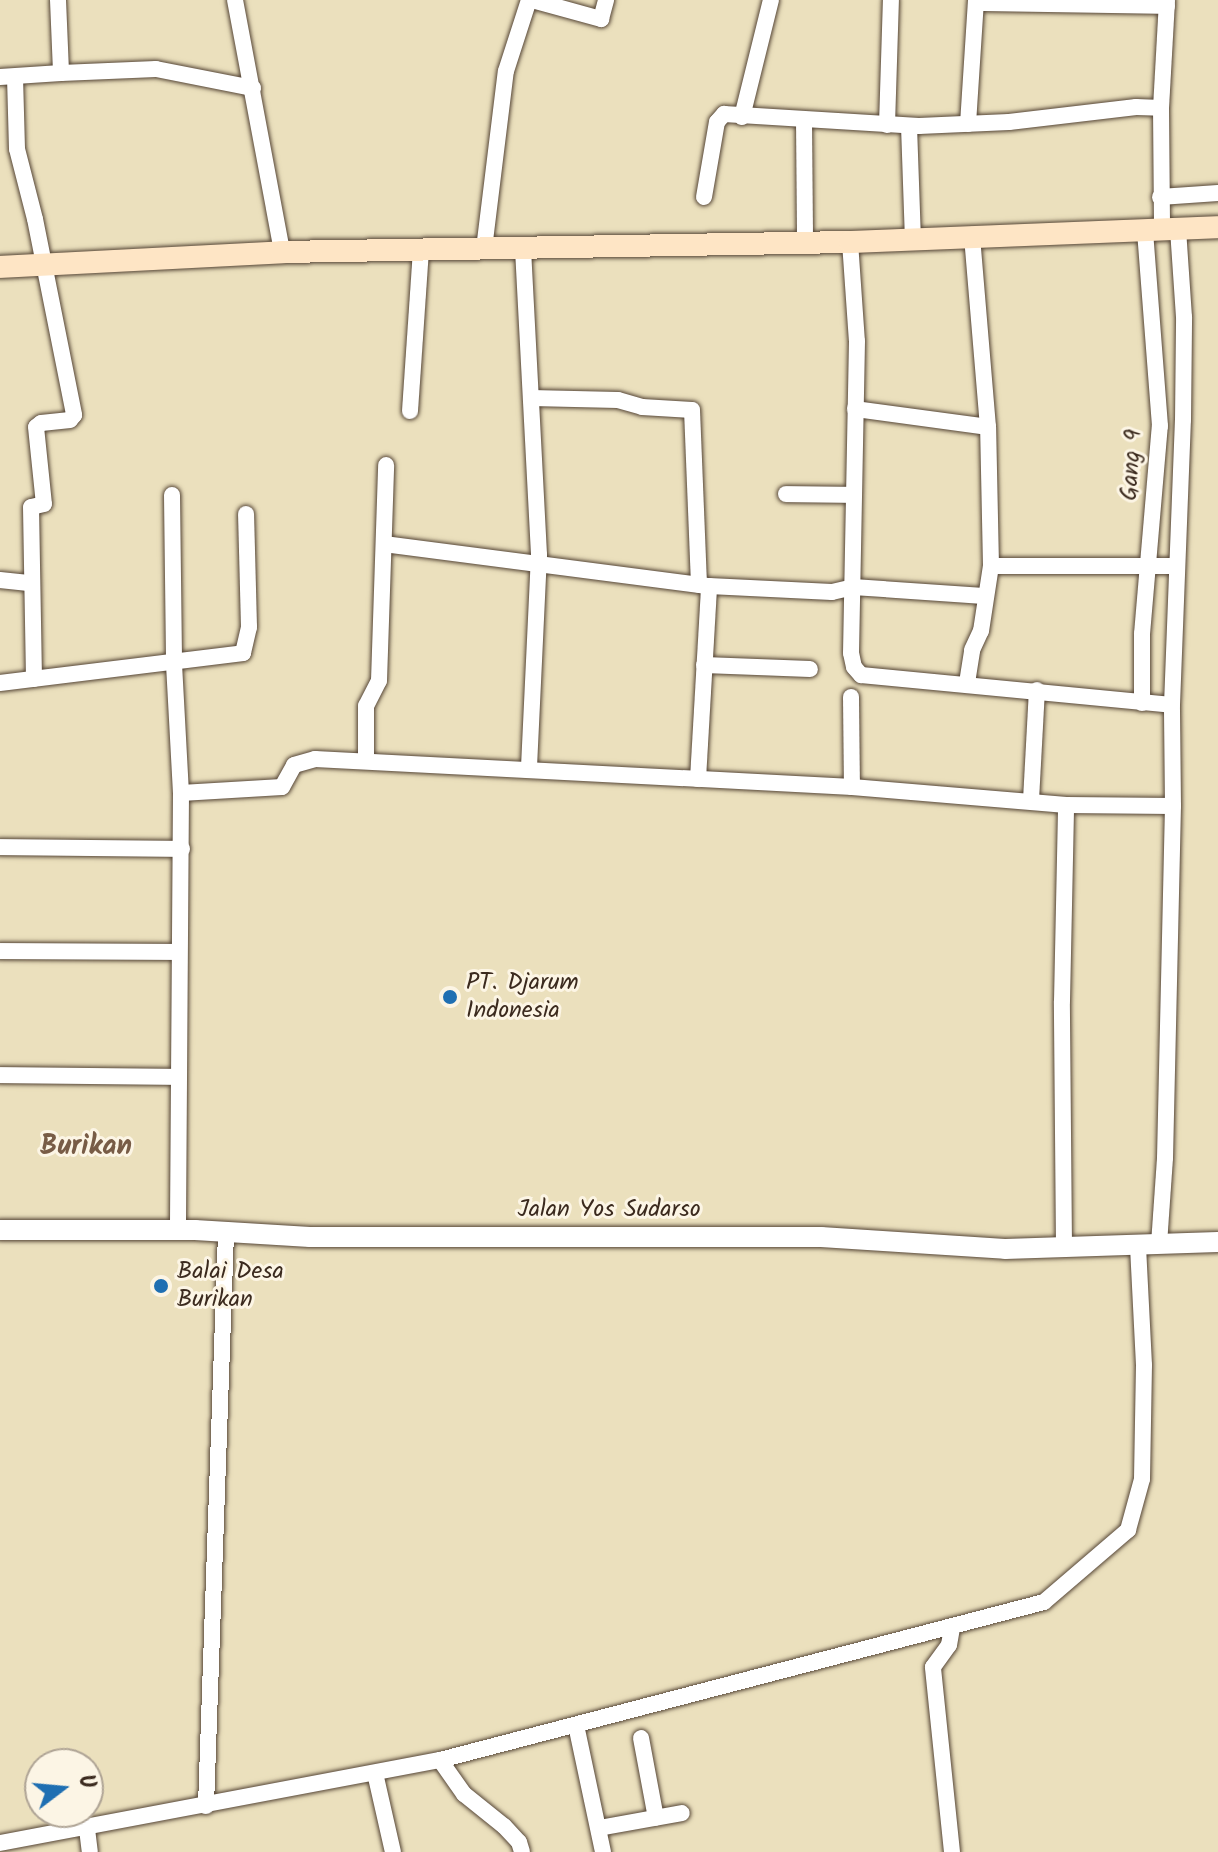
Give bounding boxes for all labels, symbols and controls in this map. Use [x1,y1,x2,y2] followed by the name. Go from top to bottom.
[1115,428,1149,502] street label: Gang 9
[466,969,579,1025] place label: PT. Djarum Indonesia
[441,988,459,1006] marker: PT. Djarum Indonesia
[40,1130,132,1164] district label: Burikan
[517,1196,701,1224] street label: Jalan Yos Sudarso
[177,1258,284,1314] place label: Balai Desa Burikan
[152,1277,170,1295] marker: Balai Desa Burikan
[24,1748,104,1828] north arrow
[67,1771,104,1793] text: U

